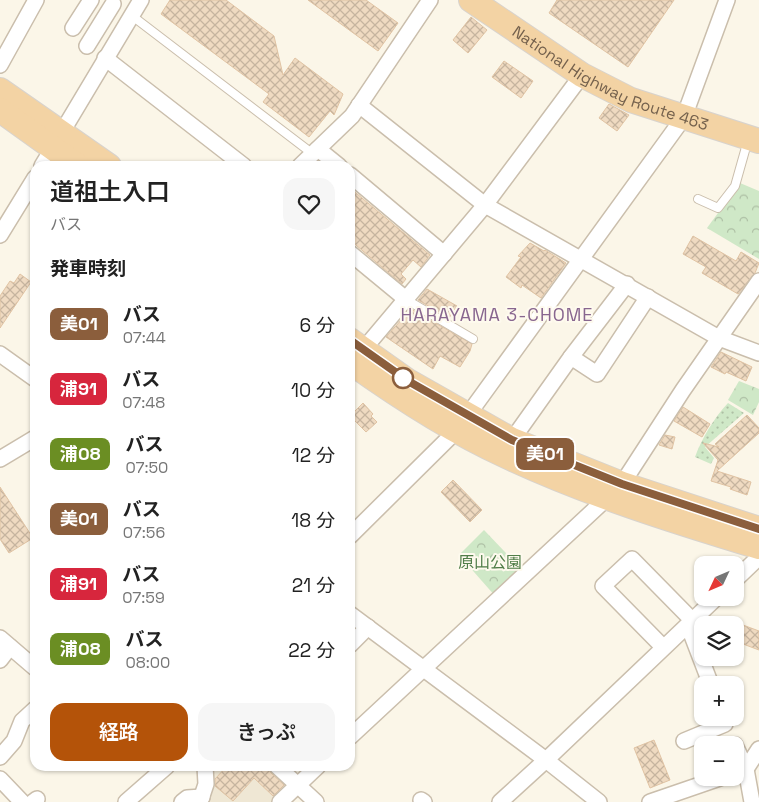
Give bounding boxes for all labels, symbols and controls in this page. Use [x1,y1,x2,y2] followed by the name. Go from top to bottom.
[508,21,711,135] street label: National Highway Route 463
[50,176,170,207] text: 道祖土入口
[283,178,335,230] button: heart
[50,214,82,235] text: バス
[50,256,126,281] text: 発車時刻
[123,302,161,327] text: バス
[401,303,593,326] district label: HARAYAMA 3-CHOME
[60,312,98,335] text: 美01
[299,313,335,338] text: 6 分
[123,327,166,348] text: 07:44
[122,367,160,392] text: バス
[392,367,414,389] unlabelled marker
[60,377,97,400] text: 浦91
[291,378,335,403] text: 10 分
[122,392,165,413] text: 07:48
[125,432,163,457] text: バス
[516,438,574,470] line badge: 美01
[60,442,100,465] text: 浦08
[526,442,564,465] text: 美01
[292,443,335,468] text: 12 分
[125,457,168,478] text: 07:50
[123,497,161,522] text: バス
[60,507,98,530] text: 美01
[291,508,335,533] text: 18 分
[123,522,165,543] text: 07:56
[458,552,522,573] park label: 原山公園
[694,556,744,606] north arrow
[694,556,744,786] map controls
[122,562,160,587] text: バス
[60,572,97,595] text: 浦91
[292,573,335,598] text: 21 分
[122,587,165,608] text: 07:59
[694,616,744,666] button: layers
[125,627,163,652] text: バス
[60,637,100,660] text: 浦08
[288,638,335,663] text: 22 分
[125,652,170,673] text: 08:00
[694,676,744,726] button: +
[50,703,188,761] button: 経路
[198,703,335,761] button: きっぷ
[694,736,744,786] button: −

